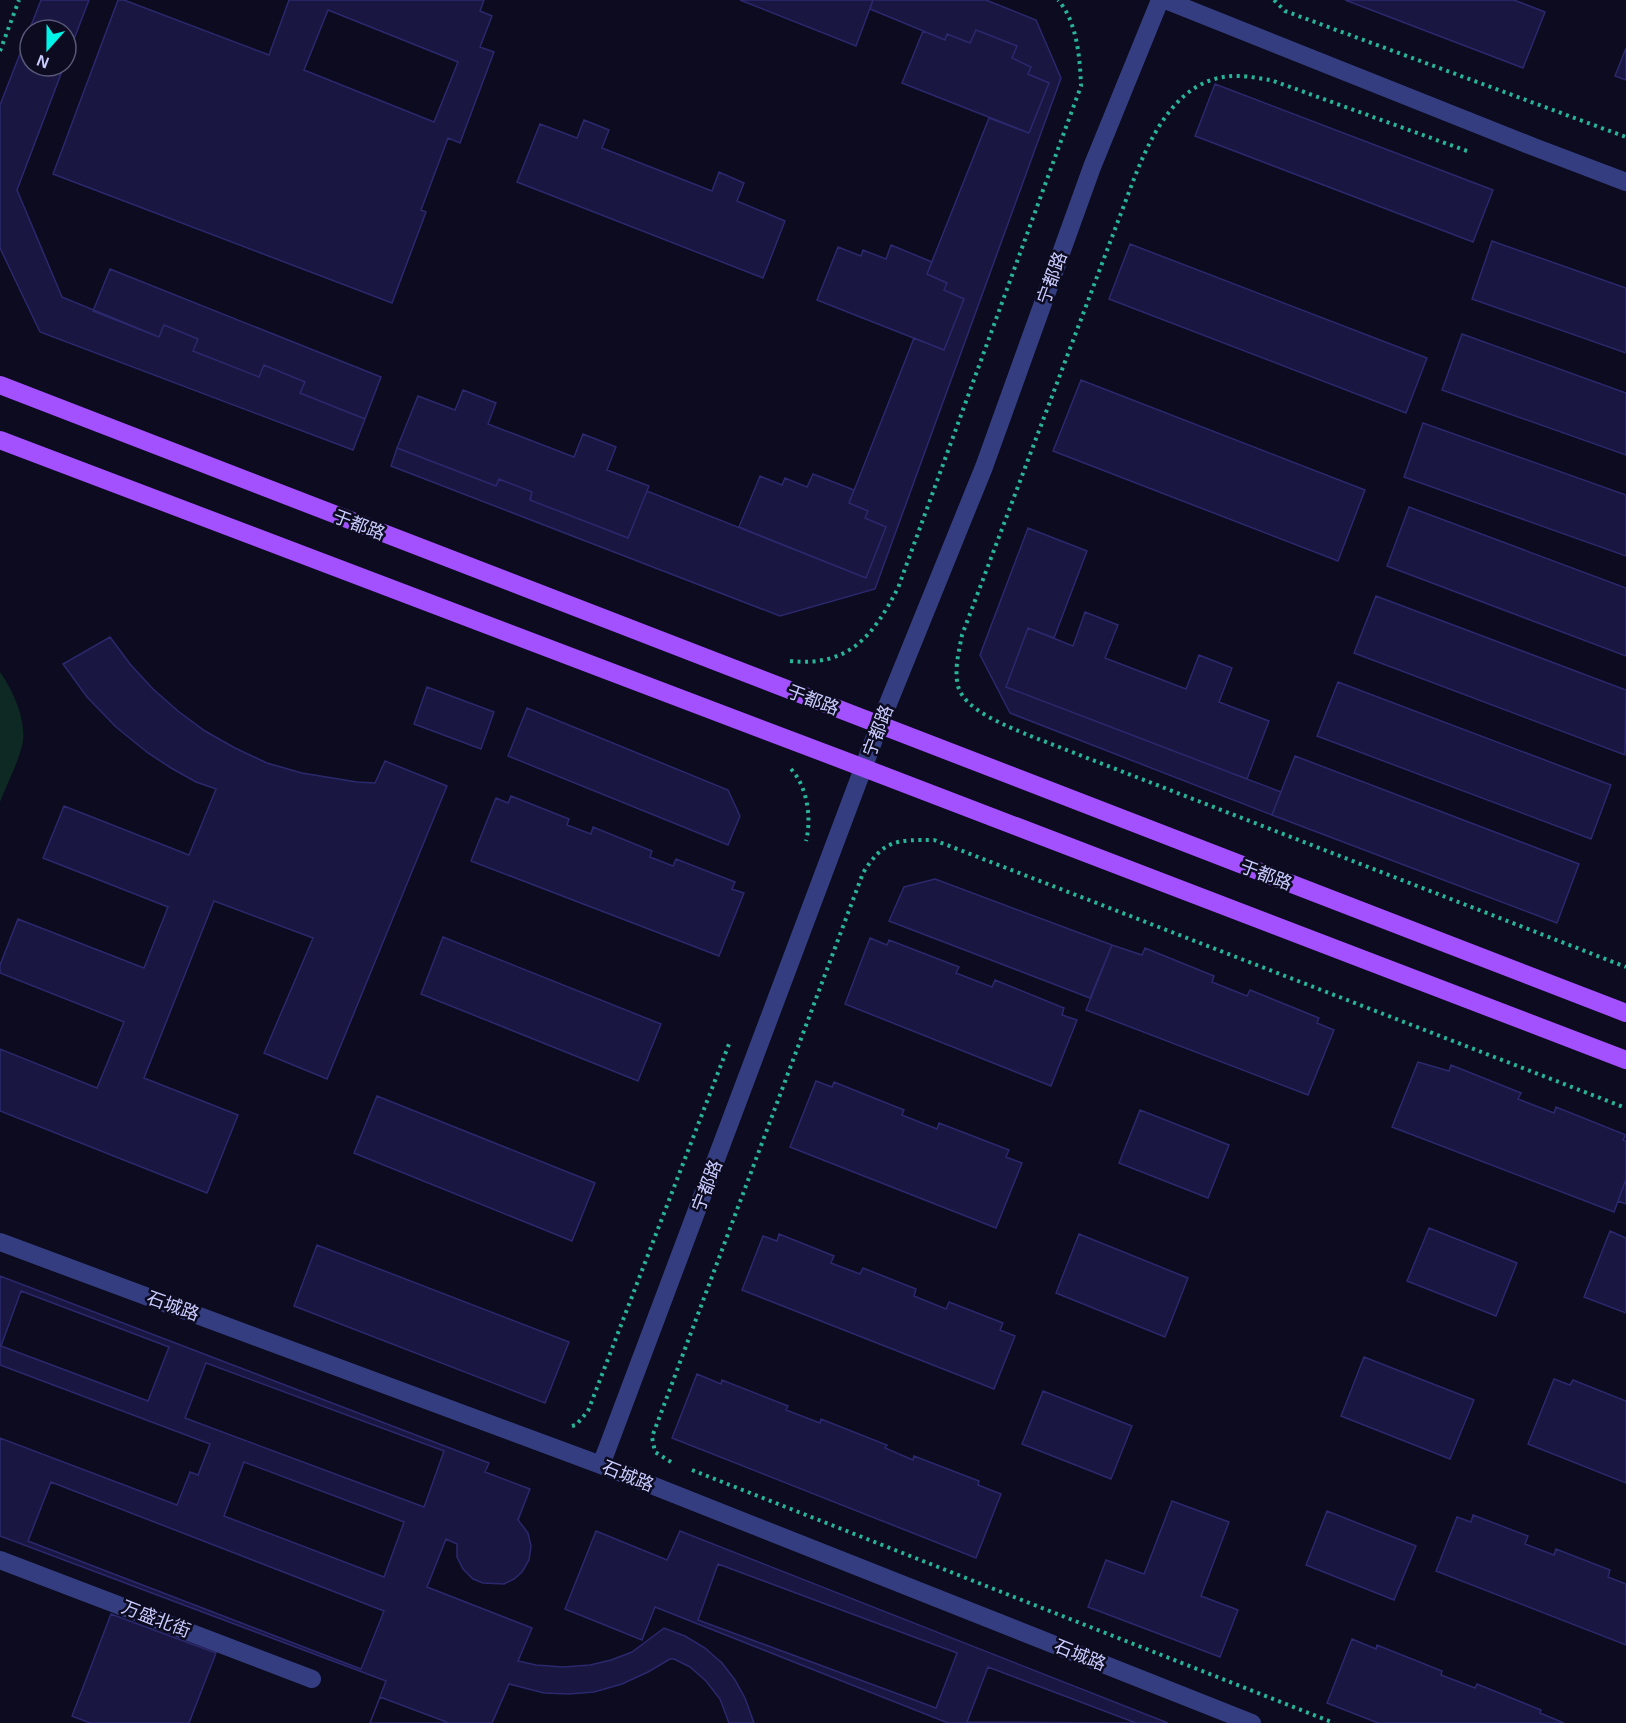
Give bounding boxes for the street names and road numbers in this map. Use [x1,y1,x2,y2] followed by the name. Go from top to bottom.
[1033,249,1071,307] street label: 宁都路
[330,506,388,544] street label: 于都路
[784,681,842,719] street label: 于都路
[859,702,897,760] street label: 宁都路
[1237,856,1295,894] street label: 于都路
[688,1157,726,1215] street label: 宁都路
[144,1287,202,1325] street label: 石城路
[599,1457,657,1495] street label: 石城路
[119,1597,193,1641] street label: 万盛北街
[1051,1636,1109,1674] street label: 石城路

